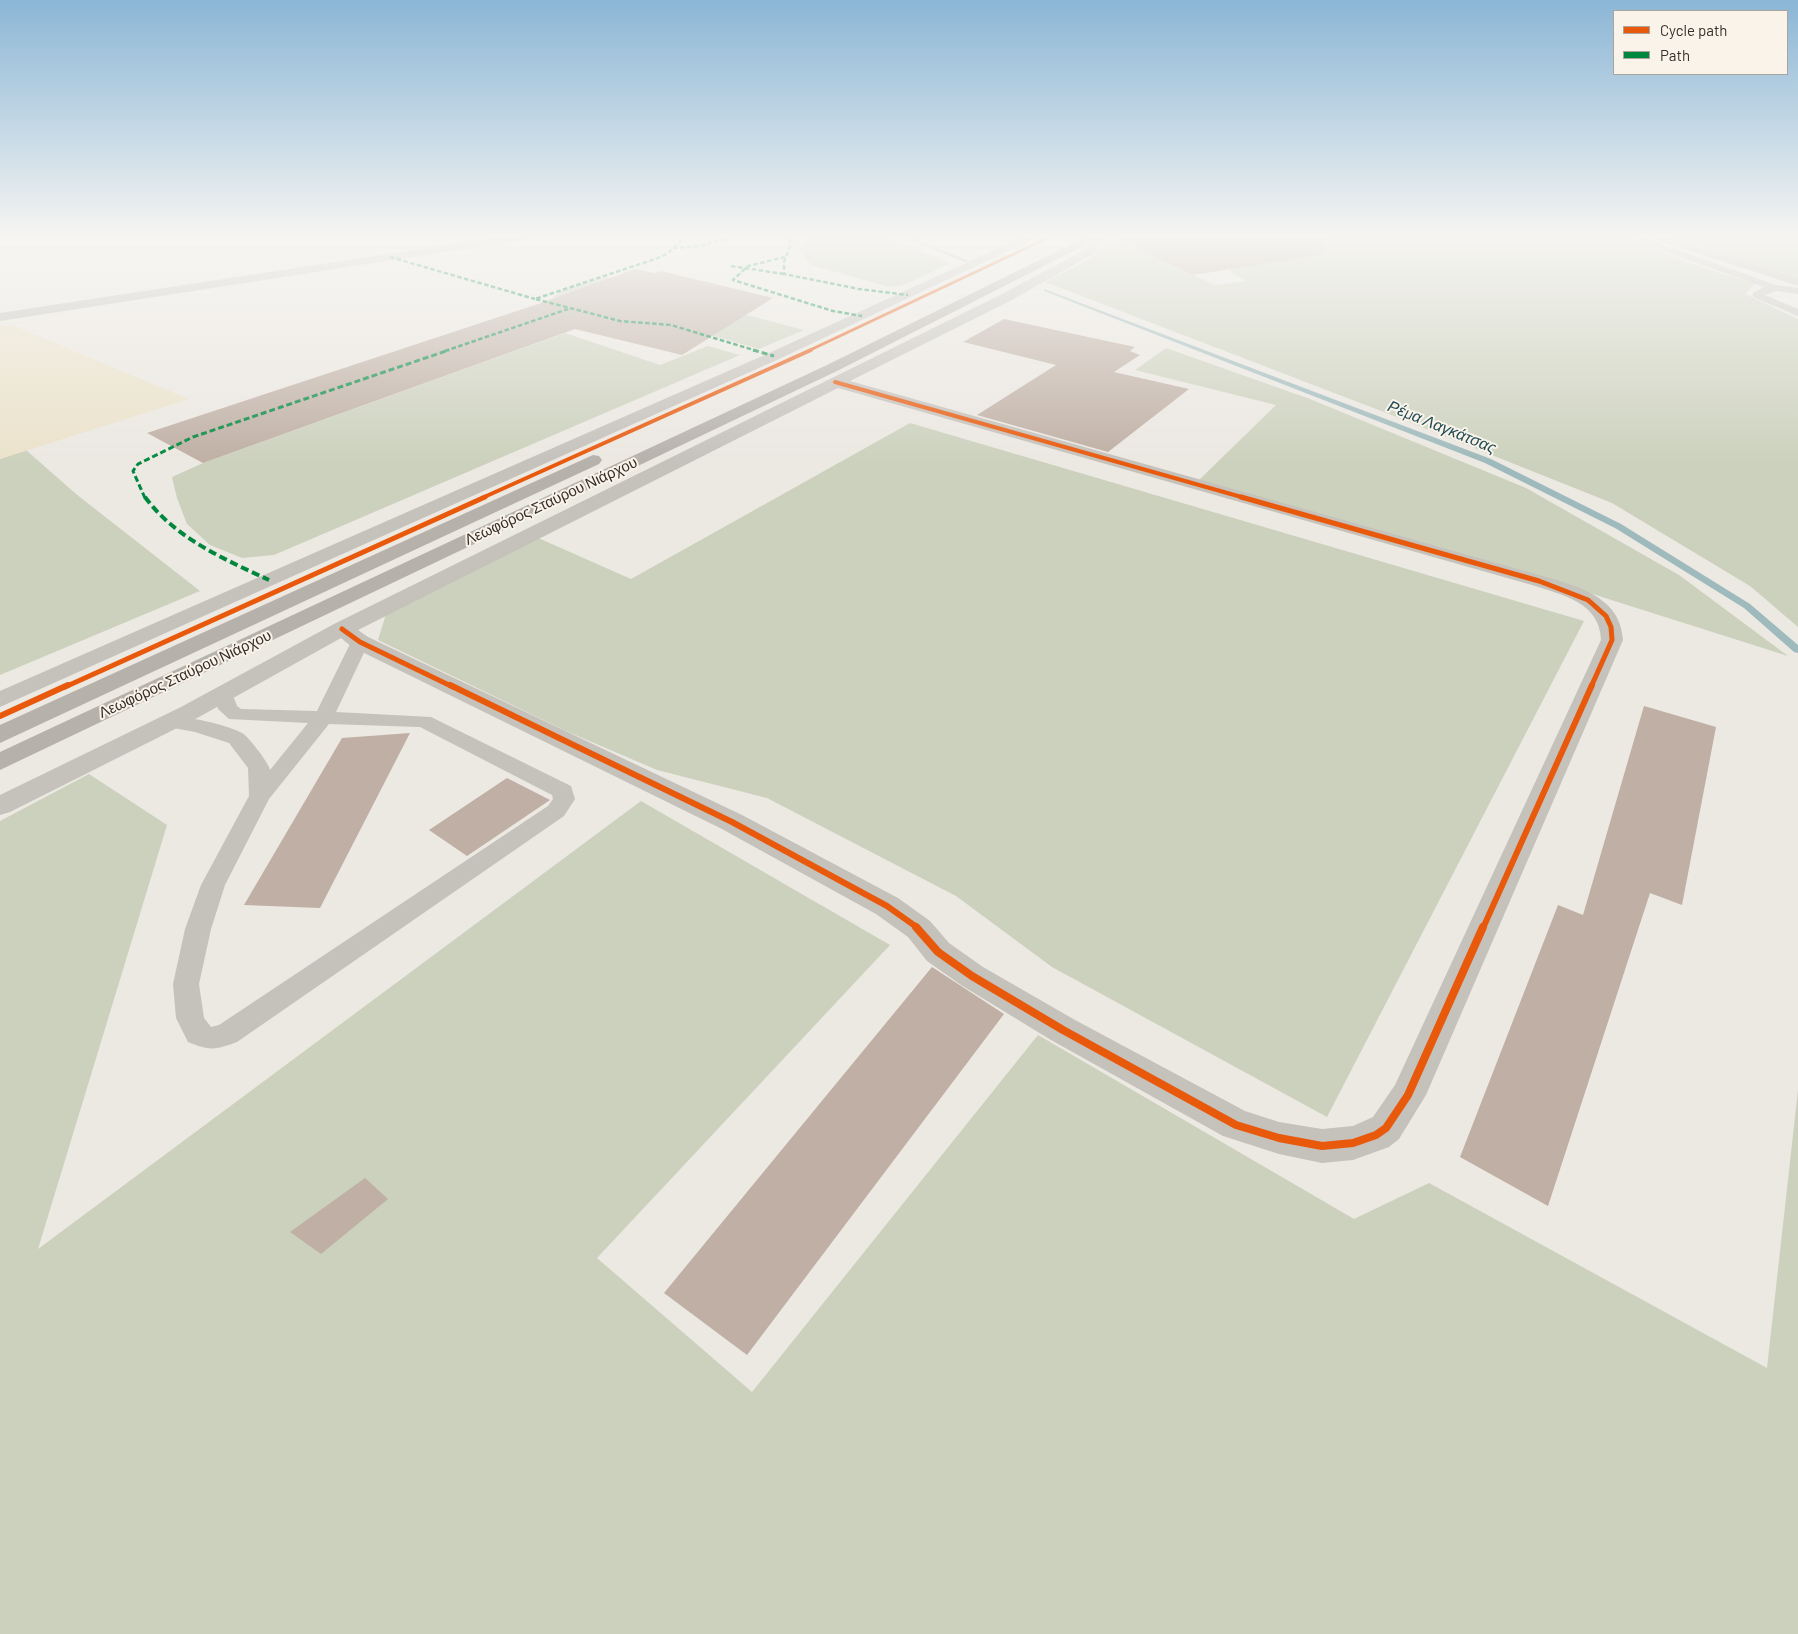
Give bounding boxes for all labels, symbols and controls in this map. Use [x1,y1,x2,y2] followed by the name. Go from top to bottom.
[1613,10,1788,75] legend
[1660,21,1727,39] text: Cycle path
[1660,46,1690,64] text: Path
[1385,396,1499,458] water label: Ρέμα Λαγκάτσας
[462,453,640,549] street label: Λεωφόρος Σταύρου Νιάρχου
[96,626,274,722] street label: Λεωφόρος Σταύρου Νιάρχου

